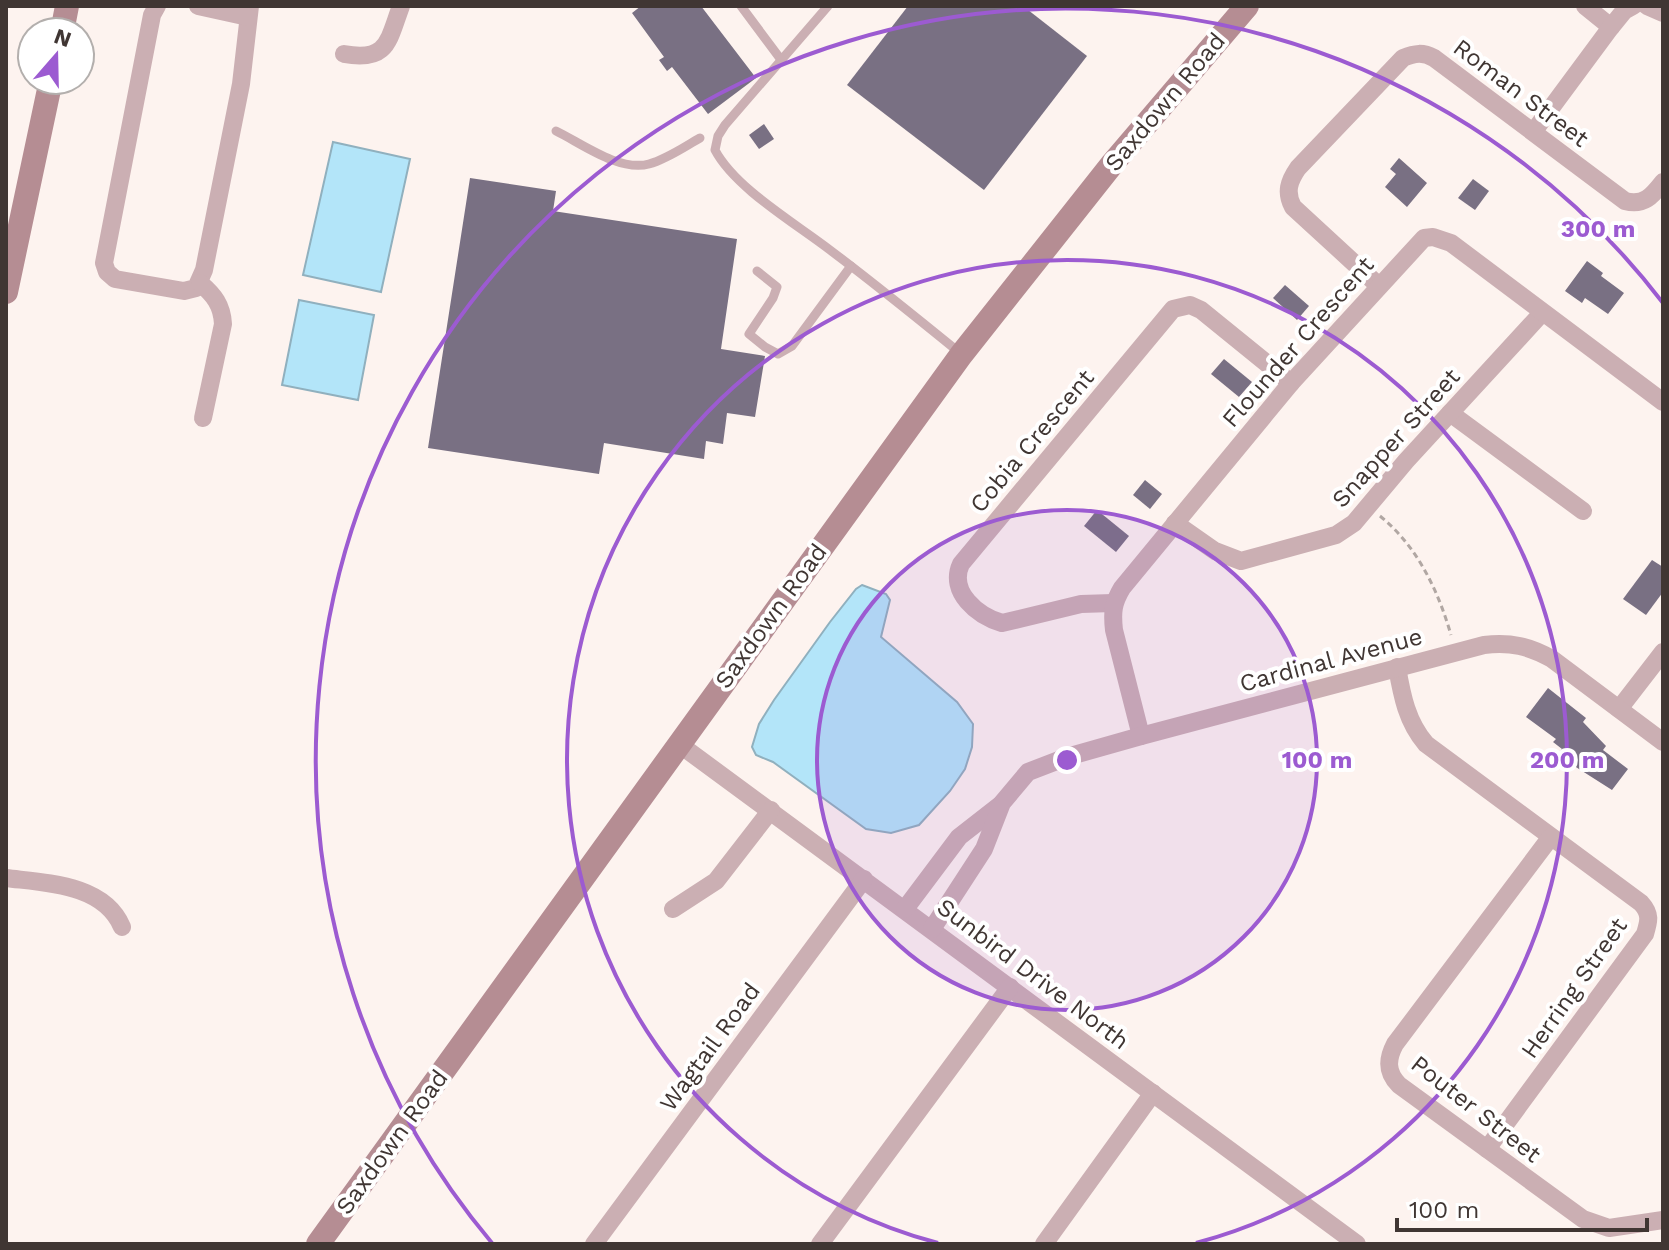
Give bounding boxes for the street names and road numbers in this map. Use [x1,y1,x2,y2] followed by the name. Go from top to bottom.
[1099,27,1231,177] street label: Saxdown Road
[1448,33,1594,153] street label: Roman Street
[1216,251,1380,433] street label: Flounder Crescent
[1326,363,1466,513] street label: Snapper Street
[964,364,1100,518] street label: Cobia Crescent
[709,538,833,694] street label: Saxdown Road
[1237,622,1425,698] street label: Cardinal Avenue
[932,893,1134,1055] street label: Sunbird Drive North
[1515,912,1633,1064] street label: Herring Street
[654,977,766,1117] street label: Wagtail Road
[1405,1050,1547,1168] street label: Pouter Street
[330,1064,454,1220] street label: Saxdown Road

